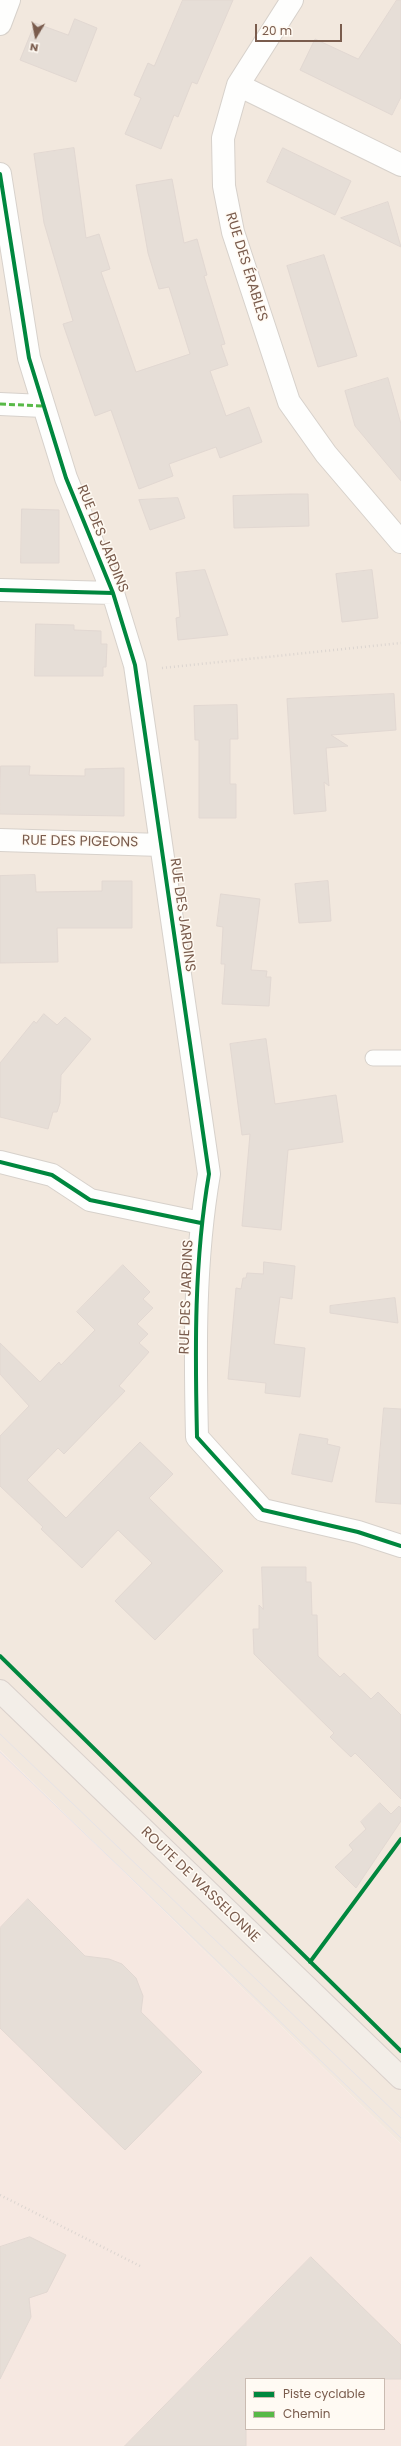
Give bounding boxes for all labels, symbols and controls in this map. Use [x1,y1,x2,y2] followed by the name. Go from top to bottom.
[16,16,56,56] north arrow
[257,16,344,42] scale bar
[262,22,292,39] text: 20 m
[28,39,39,56] text: N
[221,210,271,324] street label: RUE DES ÉRABLES
[73,483,131,595] street label: RUE DES JARDINS
[22,833,138,851] street label: RUE DES PIGEONS
[166,857,198,973] street label: RUE DES JARDINS
[177,1239,197,1355] street label: RUE DES JARDINS
[137,1824,263,1946] street label: ROUTE DE WASSELONNE
[245,2378,385,2430] legend
[283,2385,365,2402] text: Piste cyclable
[283,2405,330,2422] text: Chemin

